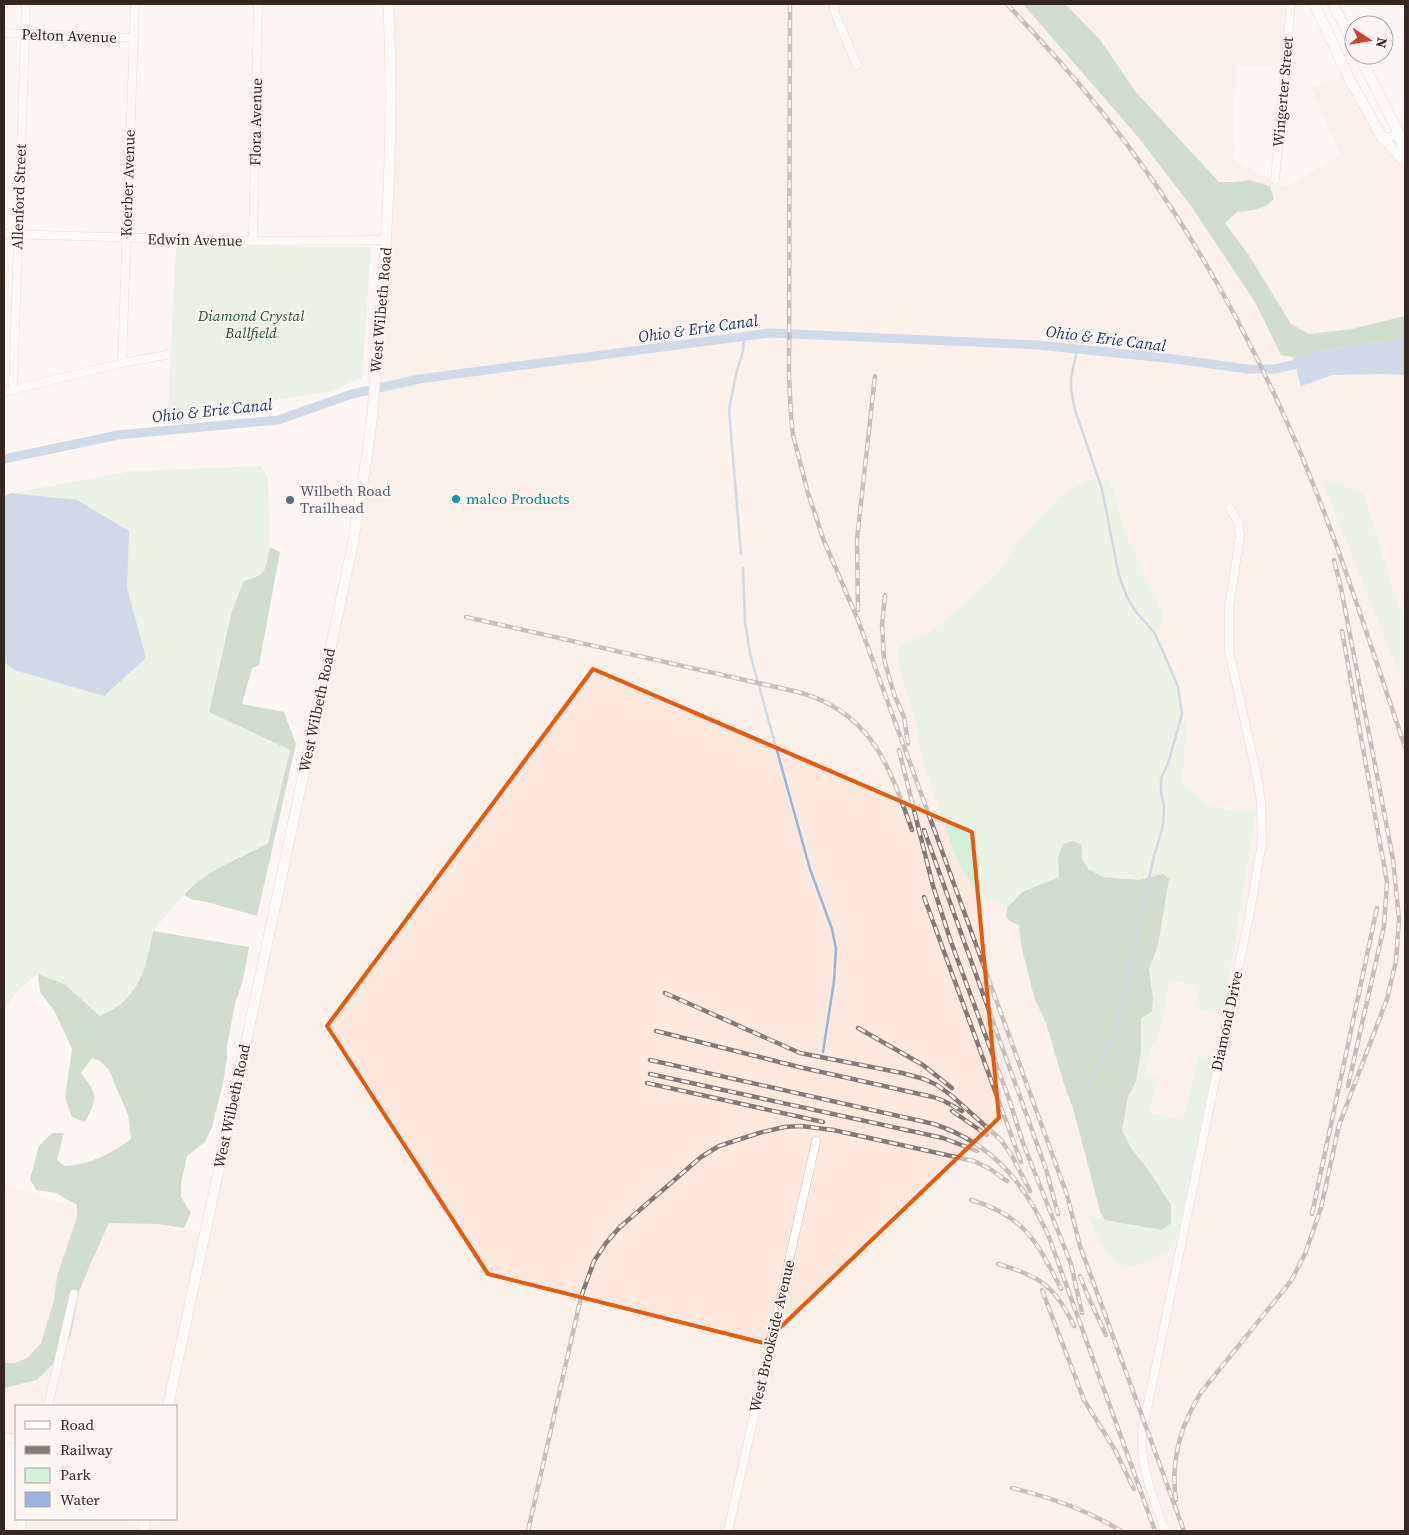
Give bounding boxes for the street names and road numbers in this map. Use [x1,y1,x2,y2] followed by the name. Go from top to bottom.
[21,23,117,48] street label: Pelton Avenue
[1267,36,1298,148] street label: Wingerter Street
[244,77,267,166] street label: Flora Avenue
[115,129,140,237] street label: Koerber Avenue
[6,144,31,250] street label: Allenford Street
[147,228,243,251] street label: Edwin Avenue
[365,246,397,374] street label: West Wilbeth Road
[293,646,340,774] street label: West Wilbeth Road
[1206,969,1247,1073] street label: Diamond Drive
[208,1042,255,1170] street label: West Wilbeth Road
[744,1257,799,1414] street label: West Brookside Avenue

